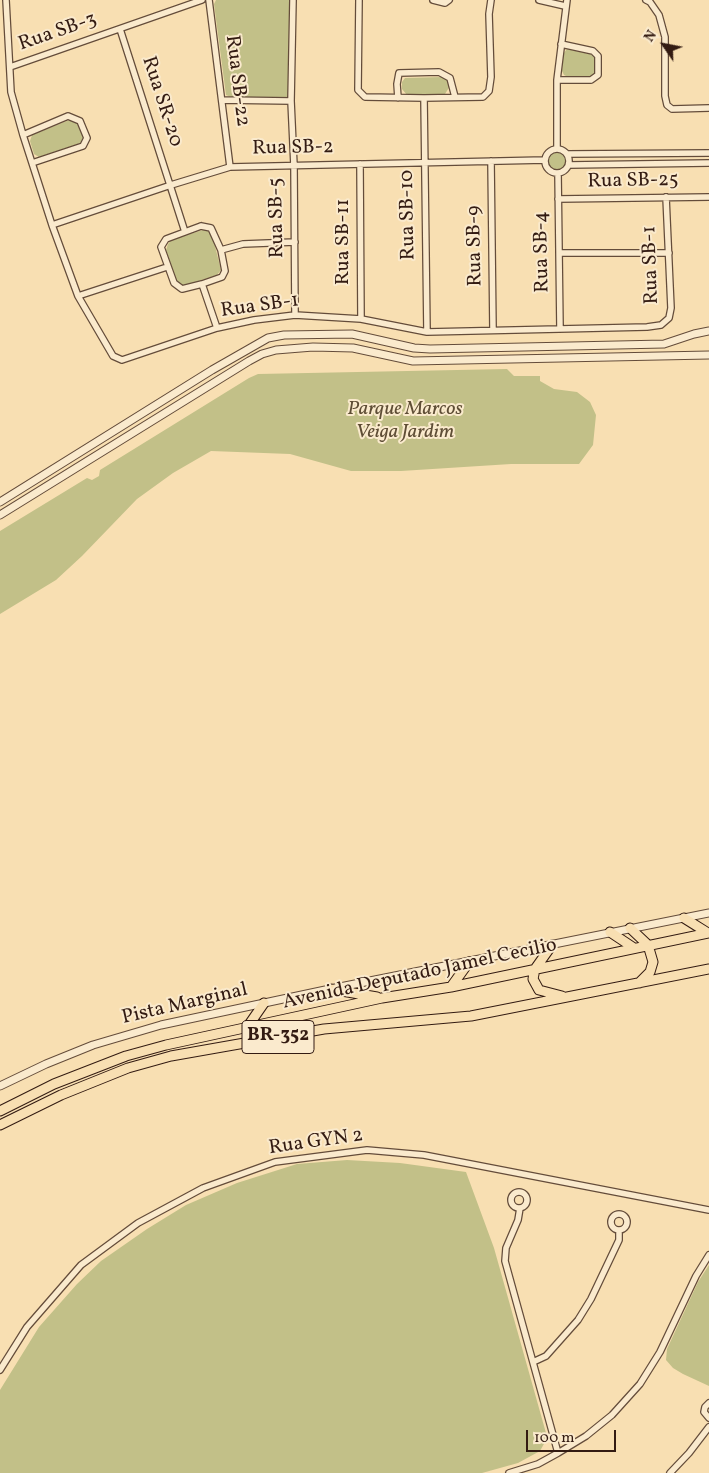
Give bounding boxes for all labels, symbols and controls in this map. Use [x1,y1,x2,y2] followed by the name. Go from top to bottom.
[16,8,100,58] street label: Rua SB-3
[639,20,689,70] north arrow
[640,27,662,46] text: N
[218,34,254,128] street label: Rua SB-22
[135,54,187,150] street label: Rua SR-20
[252,136,334,162] street label: Rua SB-2
[587,169,679,195] street label: Rua SB-25
[396,170,422,260] street label: Rua SB-10
[265,178,291,258] street label: Rua SB-5
[332,199,356,285] street label: Rua SB-11
[463,205,489,287] street label: Rua SB-9
[530,211,556,293] street label: Rua SB-4
[639,225,665,305] street label: Rua SB-1
[219,290,301,324] street label: Rua SB-1
[347,398,463,445] park label: Parque Marcos Veiga Jardim
[281,934,559,1016] street label: Avenida Deputado Jamel Cecilio
[120,979,250,1031] street label: Pista Marginal
[242,1020,314,1054] road number: BR-352
[267,1124,365,1162] street label: Rua GYN 2
[529,1420,619,1452] scale bar
[534,1428,574,1449] text: 100 m

